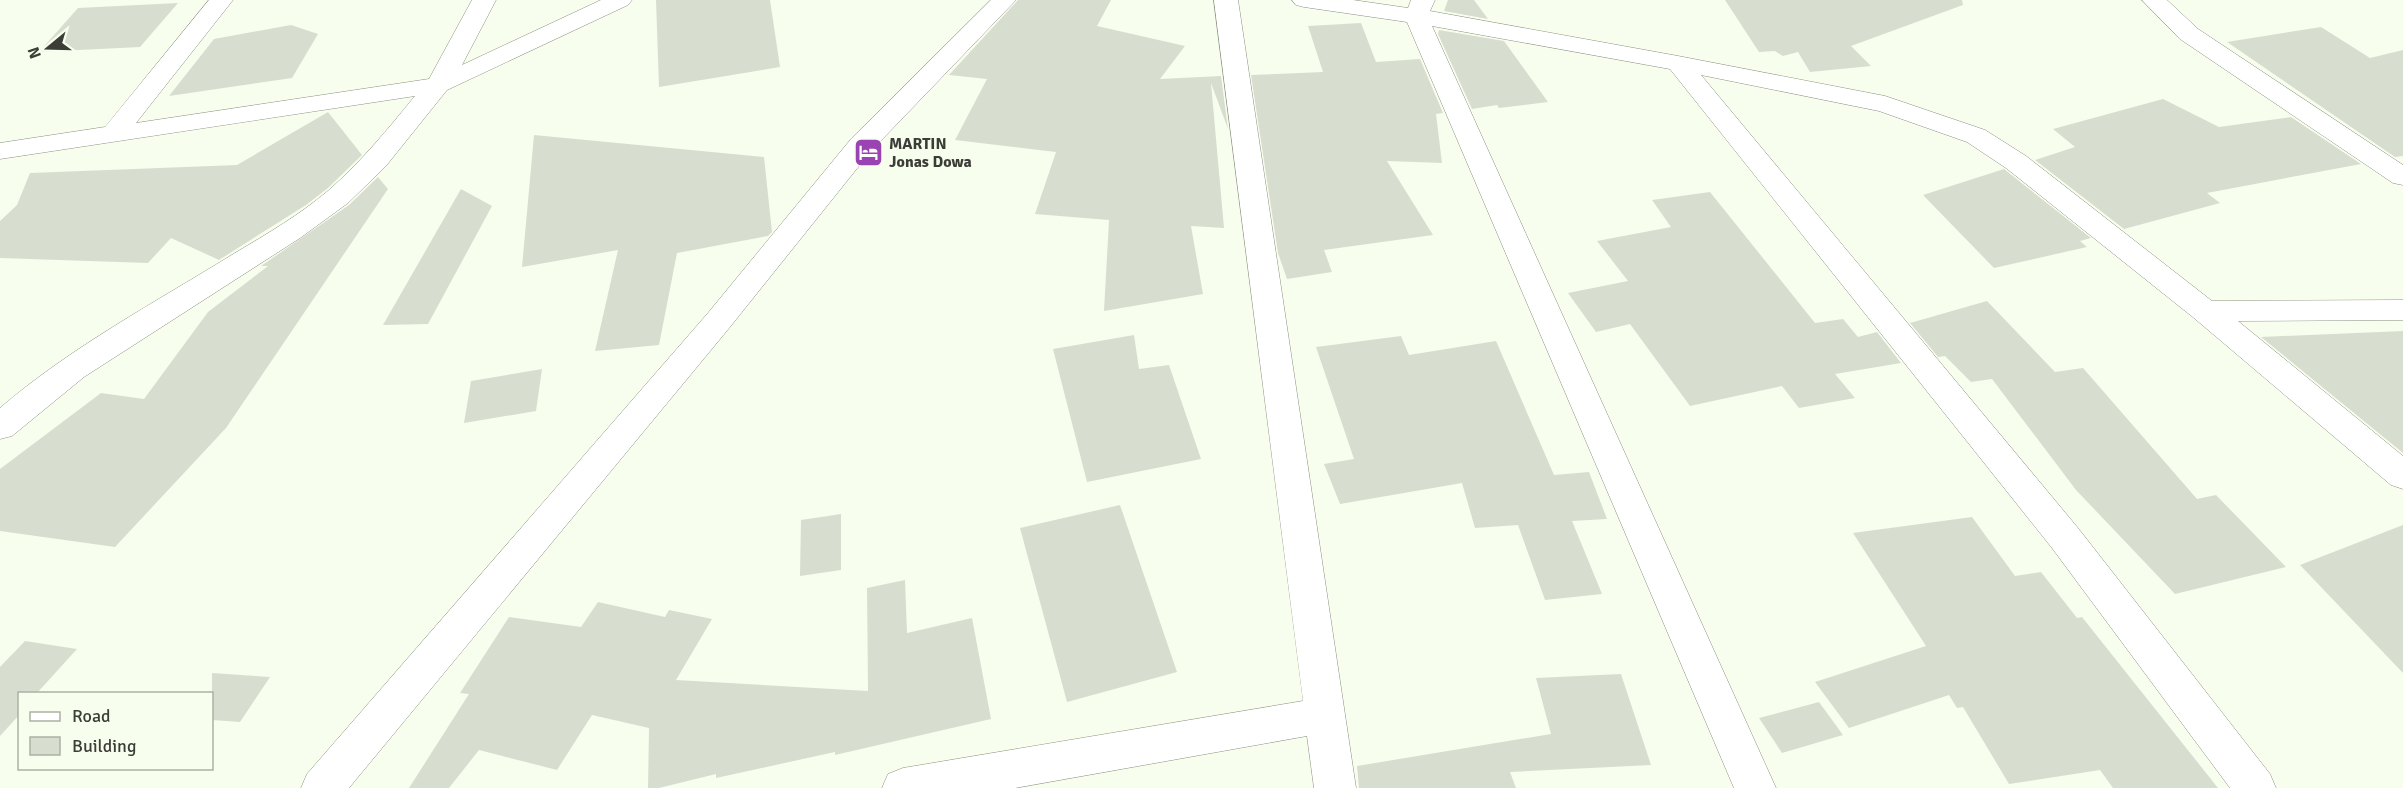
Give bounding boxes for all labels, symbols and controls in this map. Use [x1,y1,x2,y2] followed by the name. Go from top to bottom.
[18,18,78,78] north arrow
[23,44,46,61] text: N
[889,134,972,172] place label: MARTIN Jonas Dowa
[852,136,884,168] hotel icon: MARTIN Jonas Dowa
[18,692,213,770] legend
[72,705,111,727] text: Road
[72,735,136,757] text: Building

